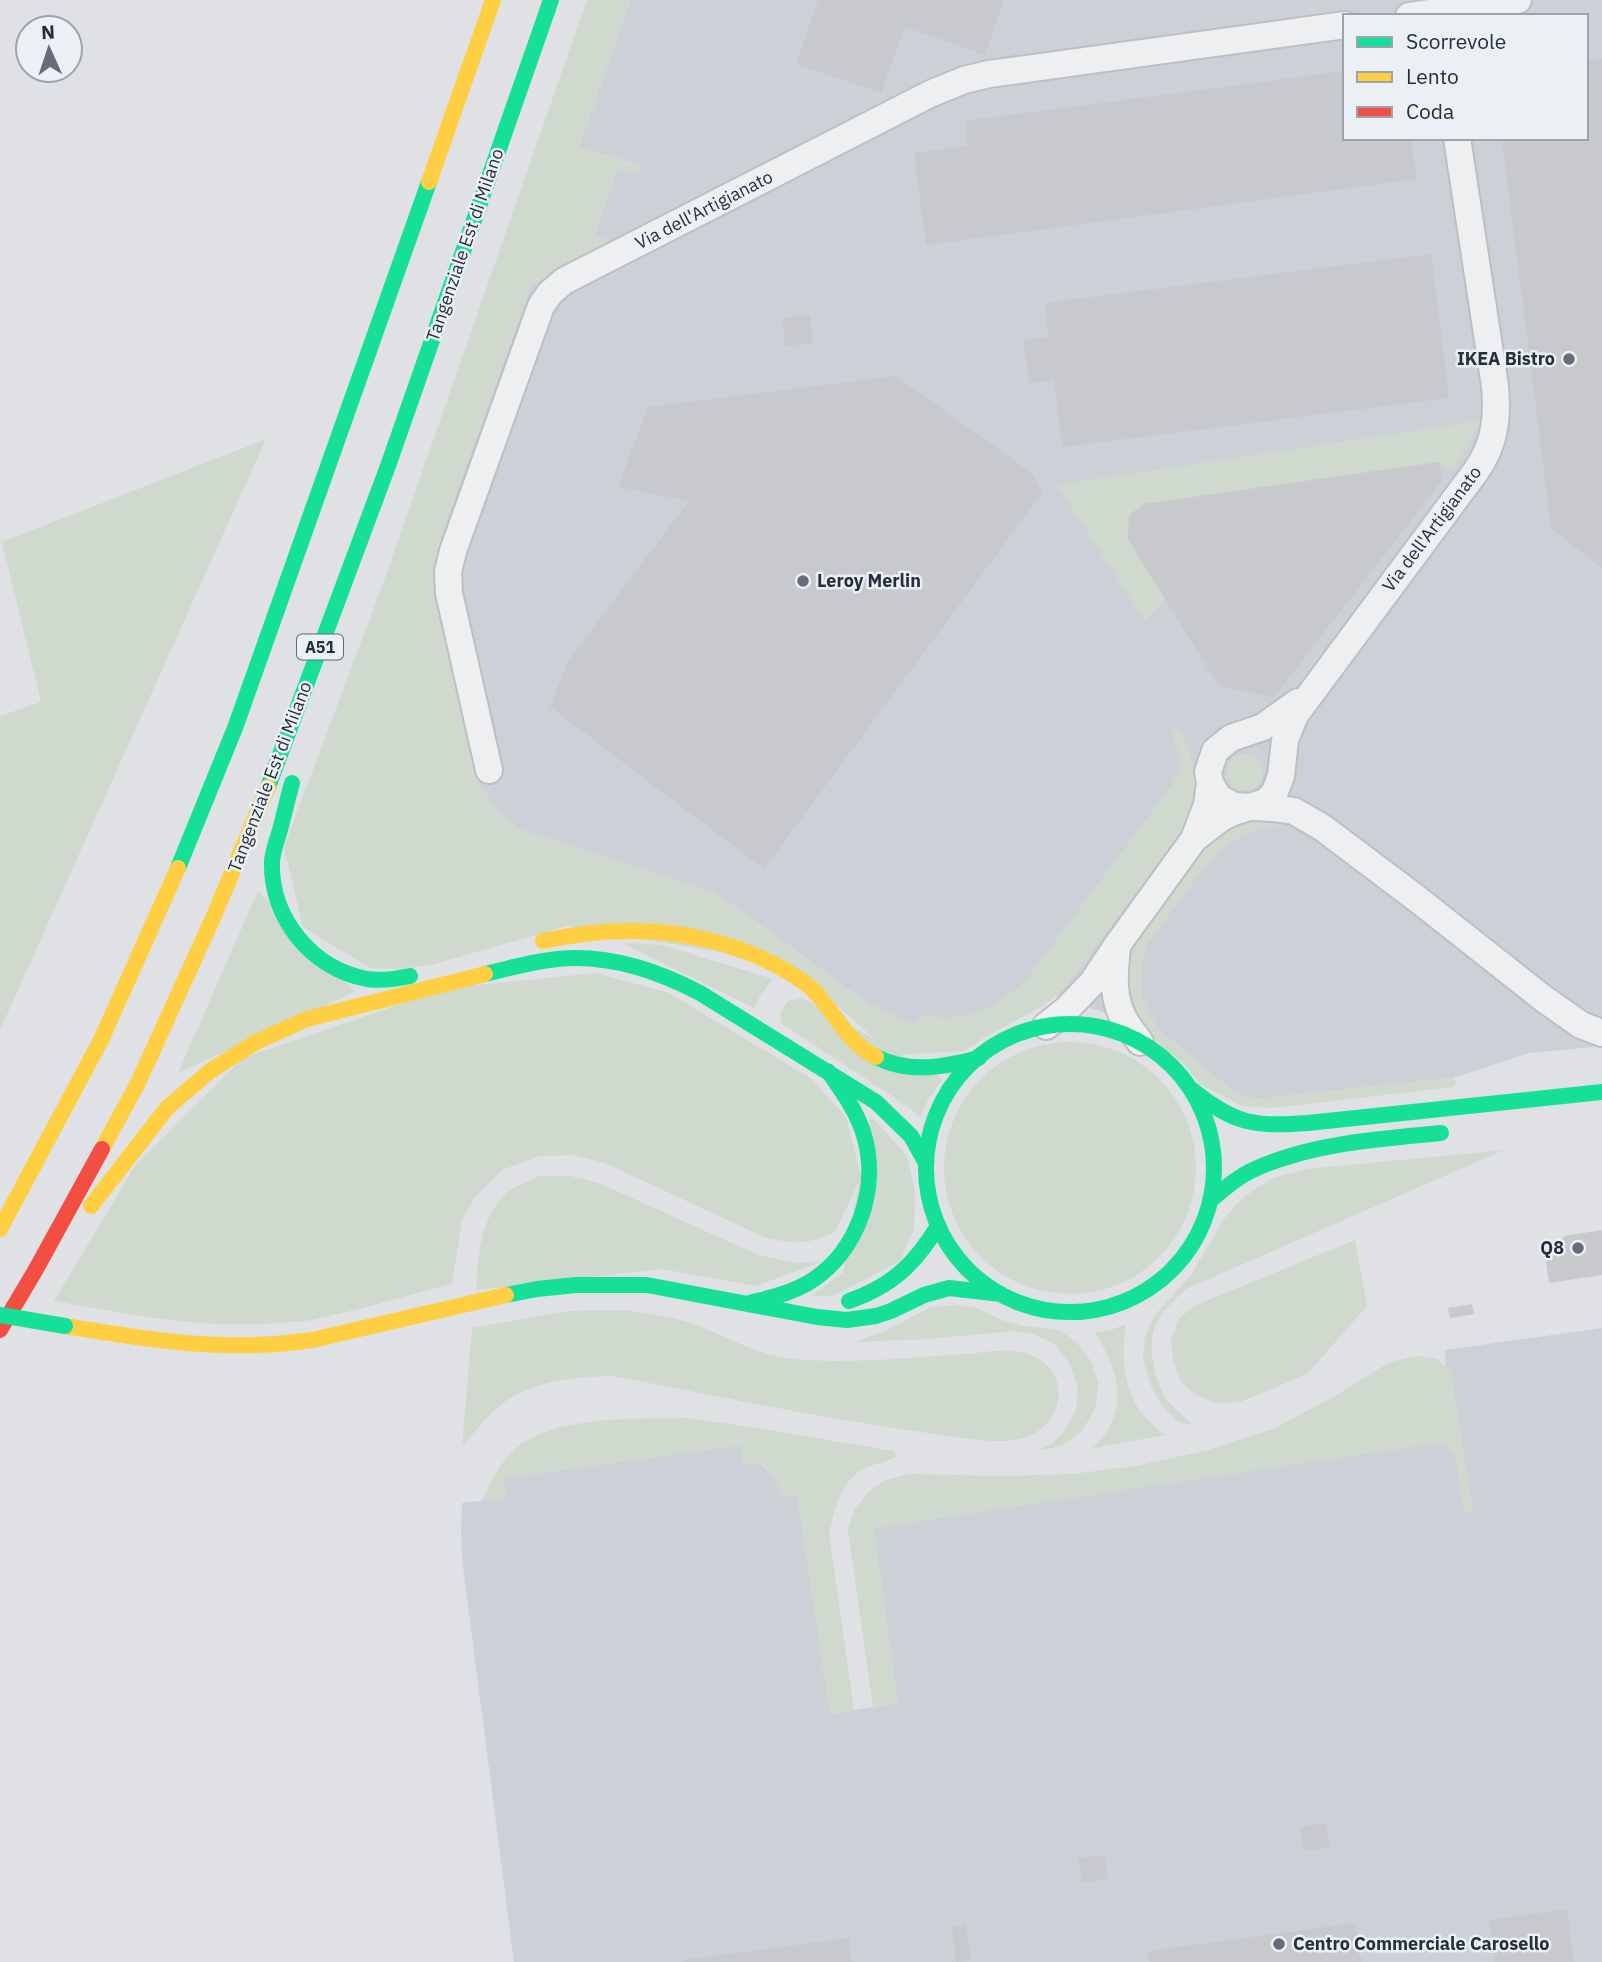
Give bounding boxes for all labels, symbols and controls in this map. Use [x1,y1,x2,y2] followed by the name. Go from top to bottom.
[14,14,84,84] north arrow
[1343,14,1588,140] legend
[41,20,56,44] text: N
[1406,27,1506,55] text: Scorrevole
[1406,62,1459,90] text: Lento
[1406,97,1454,125] text: Coda
[421,145,508,344] street label: Tangenziale Est di Milano
[631,165,777,254] street label: Via dell'Artigianato
[1457,347,1555,370] place label: IKEA Bistro
[1561,351,1577,367] marker: IKEA Bistro
[1377,461,1486,596] street label: Via dell'Artigianato
[817,569,921,592] place label: Leroy Merlin
[795,573,811,589] marker: Leroy Merlin
[297,634,343,660] road number: A51
[222,678,317,876] street label: Tangenziale Est di Milano
[1540,1236,1564,1259] place label: Q8
[1570,1240,1586,1256] marker: Q8
[1293,1932,1549,1955] place label: Centro Commerciale Carosello
[1271,1936,1287,1952] marker: Centro Commerciale Carosello

